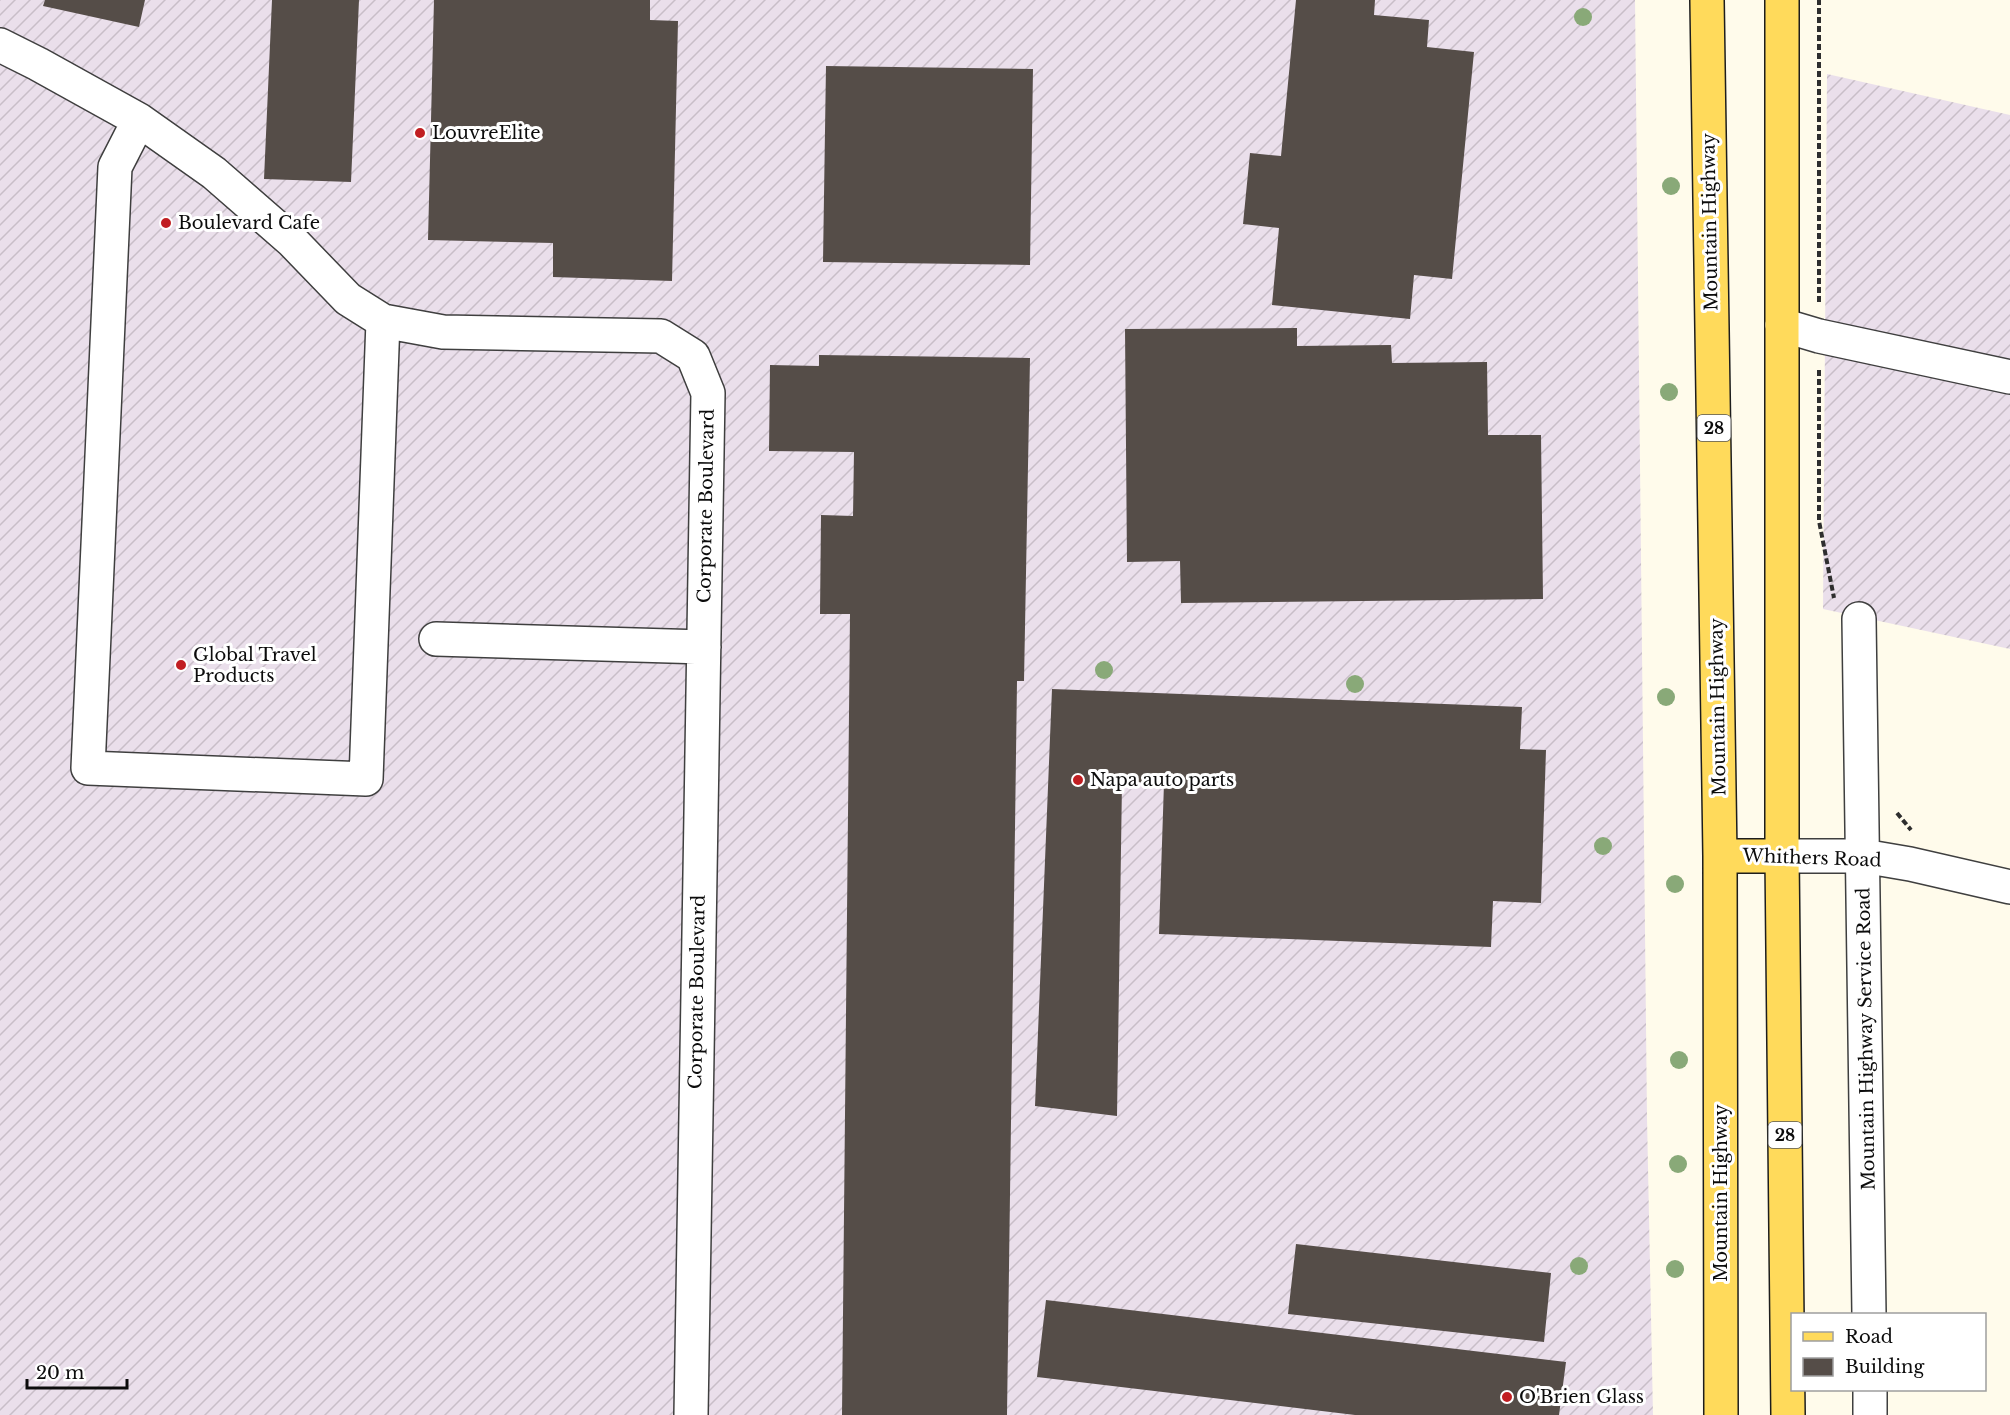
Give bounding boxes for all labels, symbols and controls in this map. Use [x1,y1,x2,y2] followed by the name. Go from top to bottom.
[432,122,541,144] place label: LouvreElite
[413,126,427,140] marker: LouvreElite
[1697,132,1723,311] street label: Mountain Highway
[178,212,320,234] place label: Boulevard Cafe
[159,216,173,230] marker: Boulevard Cafe
[693,409,719,603] street label: Corporate Boulevard
[1698,415,1730,441] road number: 28
[1705,617,1731,796] street label: Mountain Highway
[193,644,317,687] place label: Global Travel Products
[174,658,188,672] marker: Global Travel Products
[1090,769,1234,791] place label: Napa auto parts
[1071,773,1085,787] marker: Napa auto parts
[1741,845,1882,871] street label: Whithers Road
[1852,887,1880,1191] street label: Mountain Highway Service Road
[684,895,710,1089] street label: Corporate Boulevard
[1710,1104,1732,1282] street label: Mountain Highway
[1768,1122,1802,1148] road number: 28
[1791,1313,1986,1391] legend
[1845,1326,1893,1348] text: Road
[27,1352,128,1390] scale bar
[1845,1356,1924,1378] text: Building
[36,1362,84,1384] text: 20 m
[1519,1386,1644,1408] place label: O'Brien Glass
[1500,1390,1514,1404] marker: O'Brien Glass

